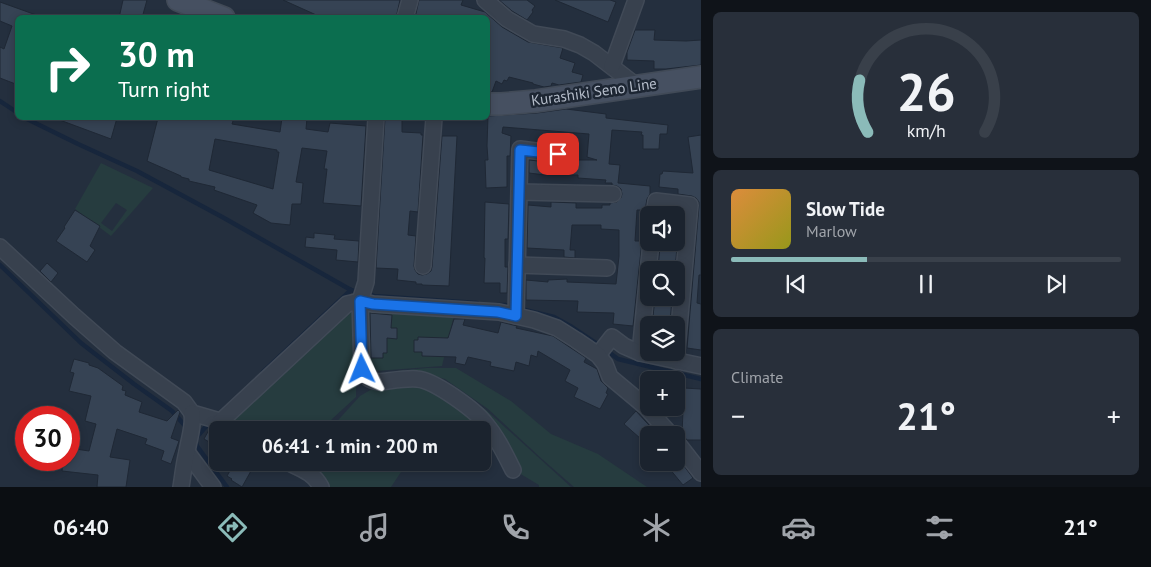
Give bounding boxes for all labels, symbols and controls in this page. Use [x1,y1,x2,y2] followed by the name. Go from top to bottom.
[118,31,195,77] text: 30 m
[35,35,100,100] icon: right
[897,58,955,125] text: 26
[530,73,658,110] street label: Kurashiki Seno Line
[118,75,210,103] text: Turn right
[906,119,946,142] text: km/h
[537,133,579,175] pin
[544,140,572,168] icon: arrive
[806,197,885,221] text: Slow Tide
[640,206,685,471] map controls
[640,206,685,251] button: sound
[806,221,857,241] text: Marlow
[640,261,685,306] button: search
[782,270,810,298] icon: previous
[912,270,940,298] icon: pause
[1042,270,1070,298] icon: next
[640,316,685,361] button: layers
[335,342,387,394] position arrow
[731,367,783,387] text: Climate
[640,371,685,416] button: +
[896,391,956,440] text: 21°
[731,397,745,434] text: −
[1107,397,1121,434] text: +
[15,406,80,471] speed limit sign: 30
[640,426,685,471] button: −
[262,434,438,458] text: 06:41 · 1 min · 200 m
[215,510,250,545] icon: directions
[357,510,392,545] icon: music
[498,510,533,545] icon: phone
[639,510,674,545] icon: climate
[781,510,816,545] icon: car
[922,510,957,545] icon: filters
[53,513,109,541] text: 06:40
[1063,513,1098,541] text: 21°

